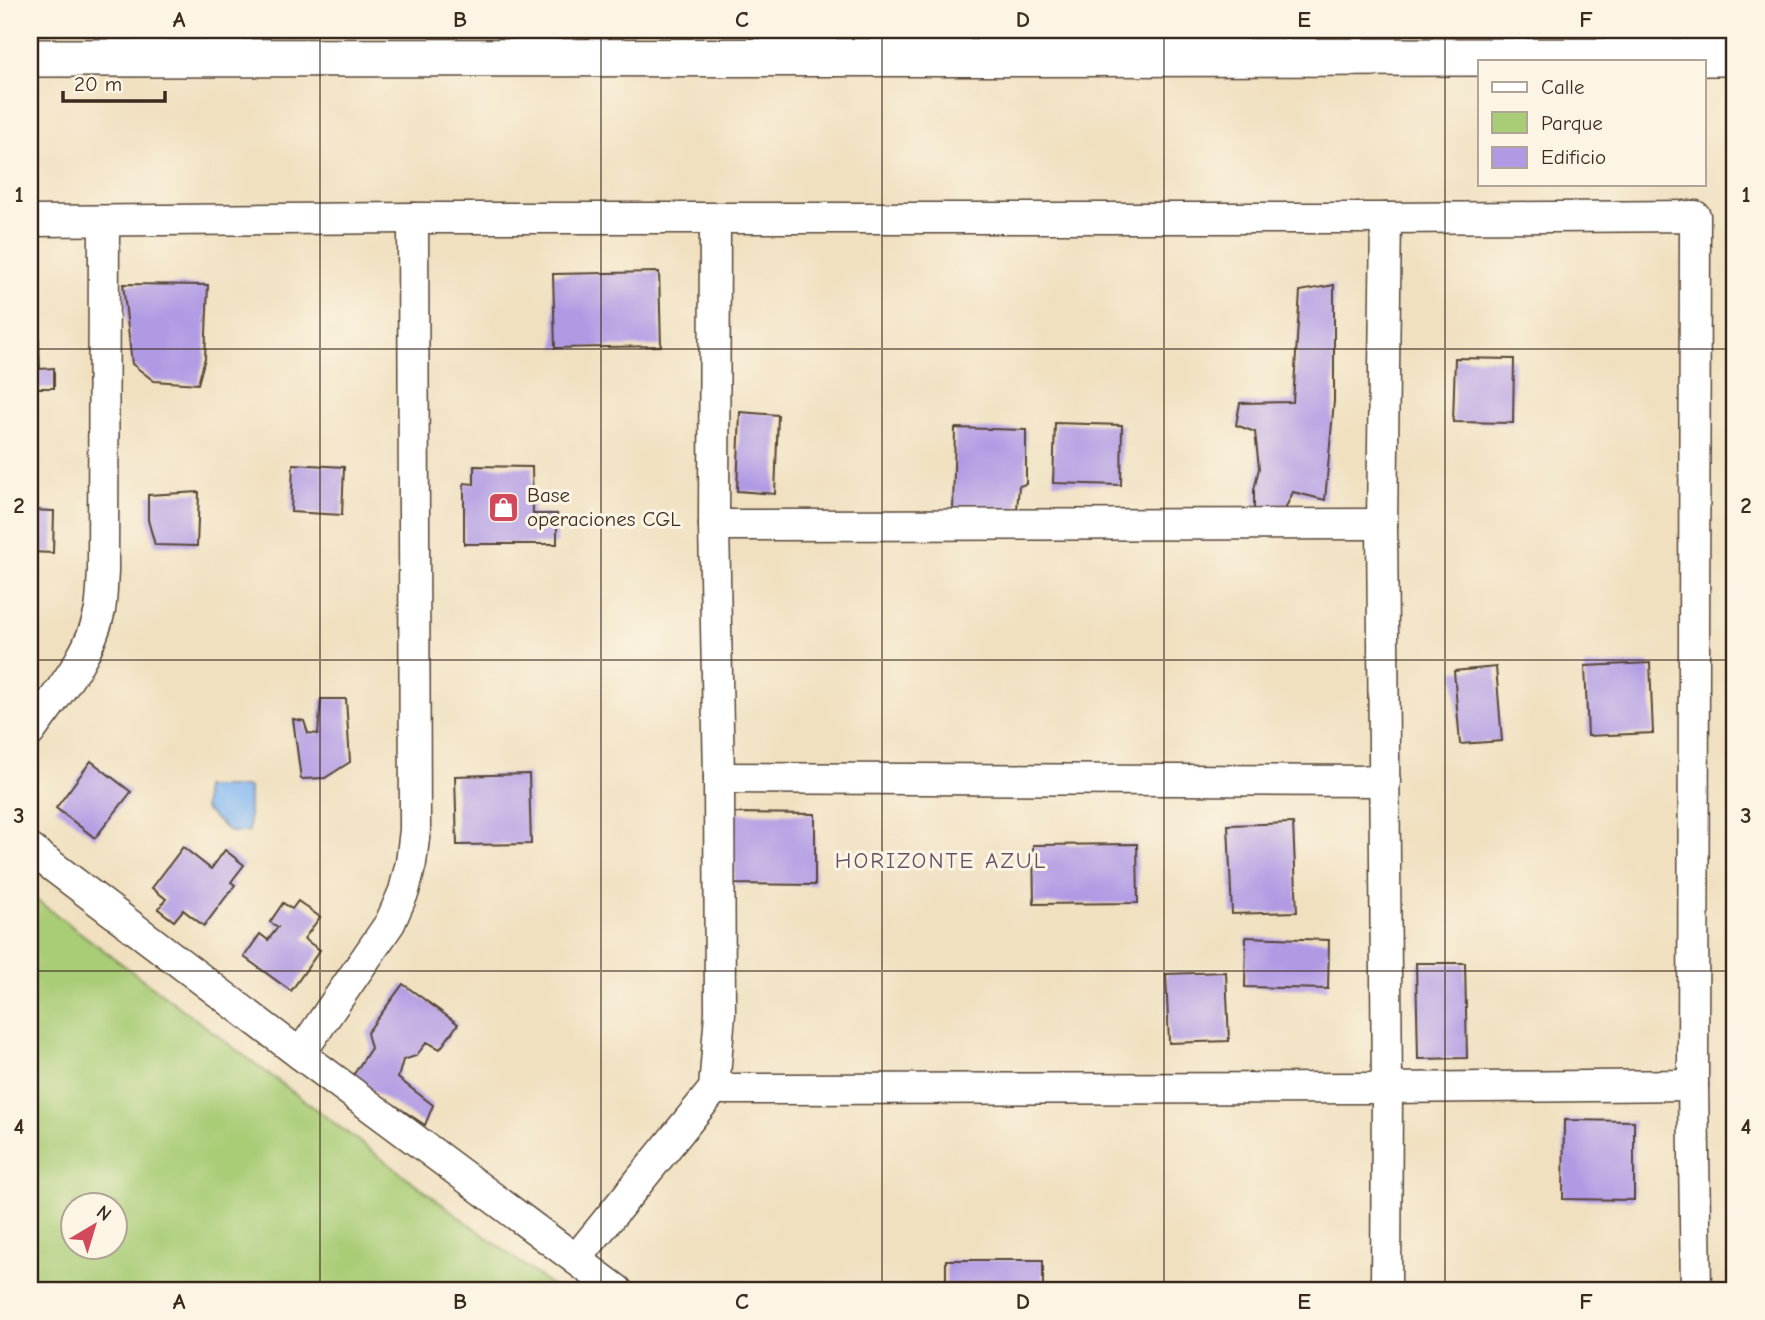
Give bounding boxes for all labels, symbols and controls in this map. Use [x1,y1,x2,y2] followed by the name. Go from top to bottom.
[173,6,186,33] text: A
[453,6,467,33] text: B
[735,6,749,33] text: C
[1016,6,1030,33] text: D
[1297,6,1311,33] text: E
[1579,6,1593,33] text: F
[63,60,164,104] scale bar
[1478,60,1706,186] legend
[74,72,122,96] text: 20 m
[1541,75,1584,99] text: Calle
[1541,111,1603,135] text: Parque
[1541,145,1606,169] text: Edificio
[14,181,24,208] text: 1
[1741,181,1751,208] text: 1
[527,483,681,531] place label: Base operaciones CGL
[487,490,521,524] shop icon: Base operaciones CGL
[13,492,25,519] text: 2
[1740,492,1752,519] text: 2
[13,802,25,829] text: 3
[1740,802,1752,829] text: 3
[835,847,1047,874] district label: HORIZONTE AZUL
[14,1113,25,1140] text: 4
[1741,1113,1752,1140] text: 4
[60,1190,130,1260] north arrow
[92,1201,116,1226] text: N
[173,1288,186,1315] text: A
[453,1288,467,1315] text: B
[735,1288,749,1315] text: C
[1016,1288,1030,1315] text: D
[1297,1288,1311,1315] text: E
[1579,1288,1593,1315] text: F

